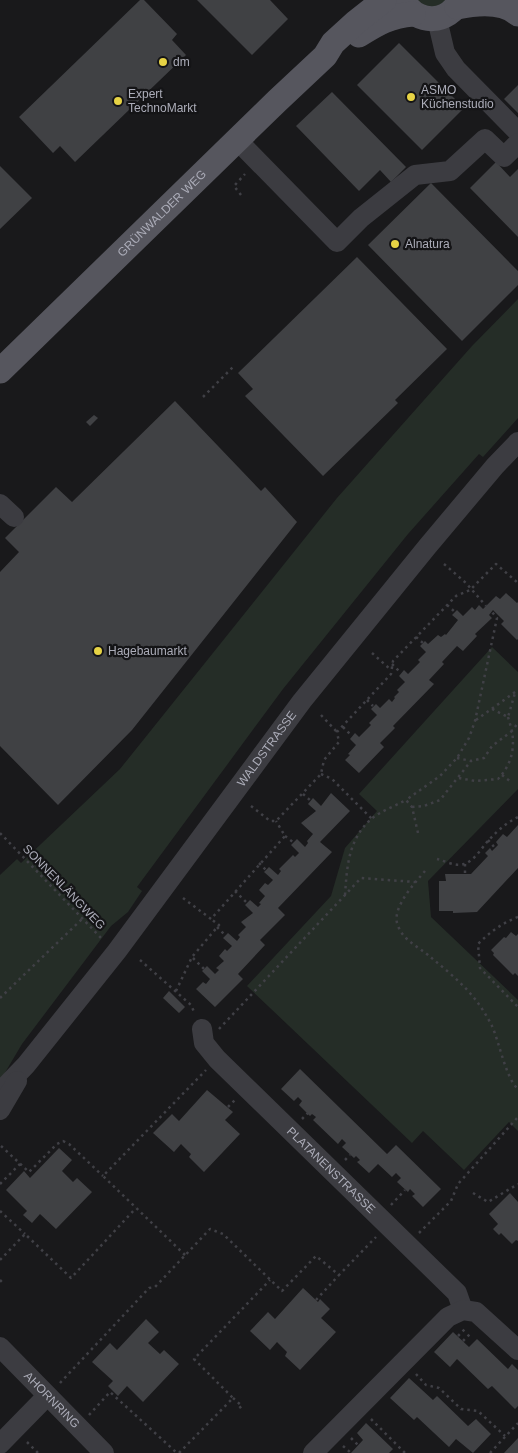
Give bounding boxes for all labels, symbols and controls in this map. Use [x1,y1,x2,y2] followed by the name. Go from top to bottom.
[173,55,190,69] place label: dm
[157,56,169,68] marker: dm
[421,83,494,111] place label: ASMO Küchenstudio
[128,87,197,115] place label: Expert TechnoMarkt
[405,91,417,103] marker: ASMO Küchenstudio
[112,95,124,107] marker: Expert TechnoMarkt
[115,167,209,260] street label: GRÜNWALDER WEG
[405,237,450,251] place label: Alnatura
[389,238,401,250] marker: Alnatura
[108,644,187,658] place label: Hagebaumarkt
[92,645,104,657] marker: Hagebaumarkt
[234,708,299,789] street label: WALDSTRASSE
[20,842,108,932] street label: SONNENLÄNGWEG
[284,1124,378,1216] street label: PLATANENSTRASSE
[21,1369,83,1431] street label: AHORNRING

